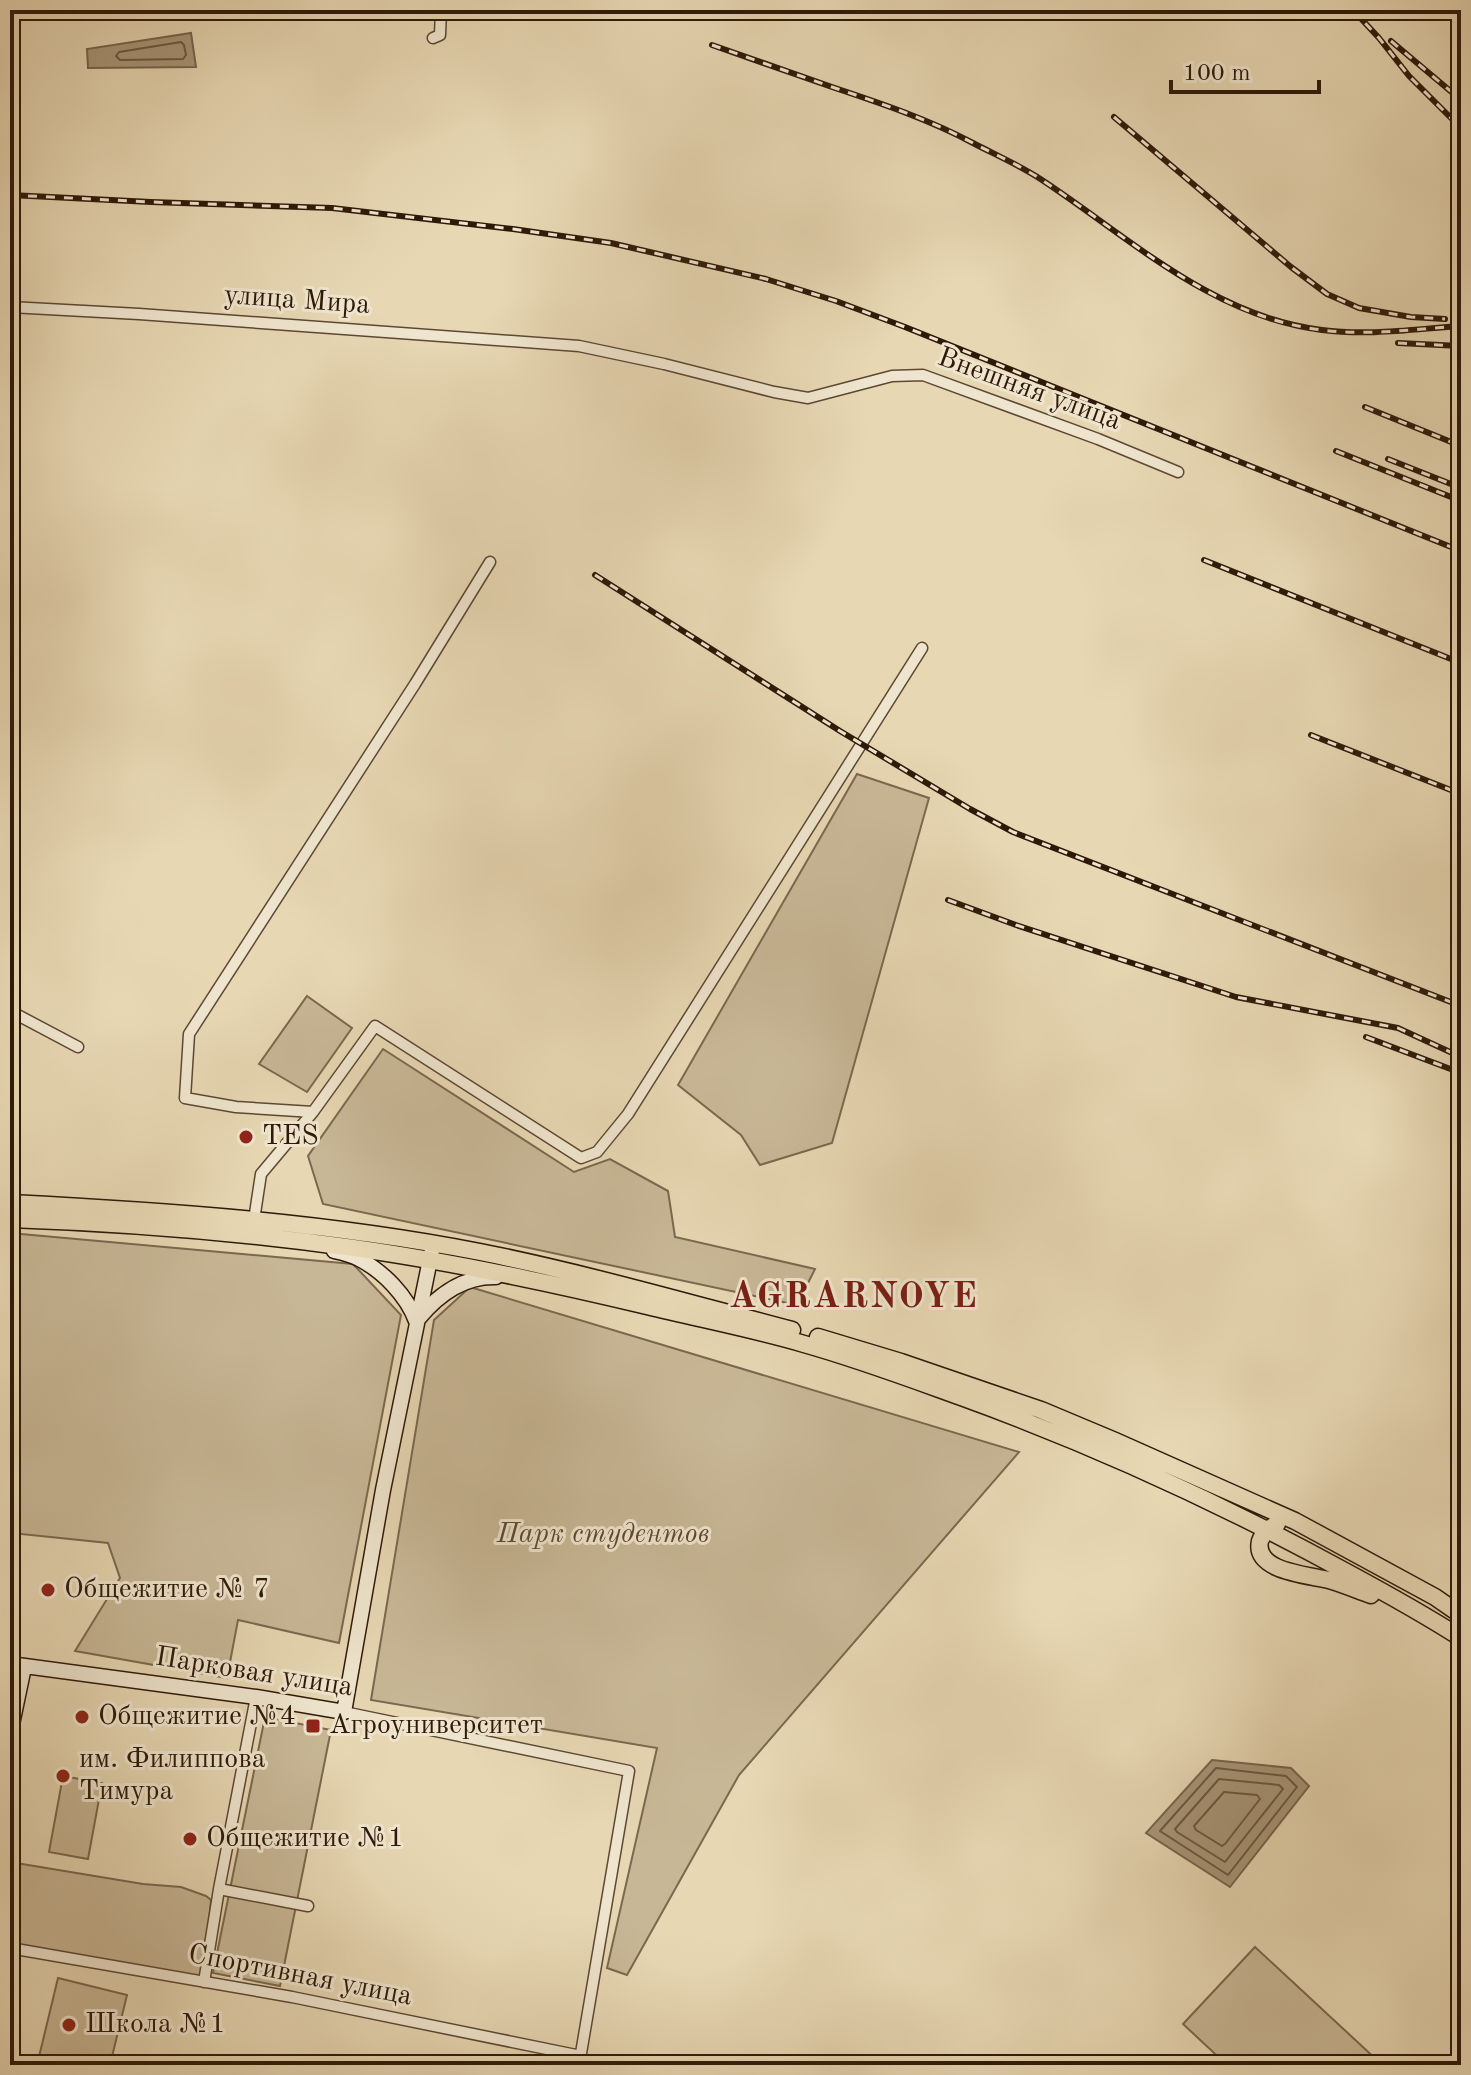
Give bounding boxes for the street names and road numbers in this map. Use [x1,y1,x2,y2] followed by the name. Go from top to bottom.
[223,282,371,320] street label: улица Мира
[934,344,1125,436] street label: Внешняя улица
[153,1644,355,1702] street label: Парковая улица
[186,1941,414,2011] street label: Спортивная улица

